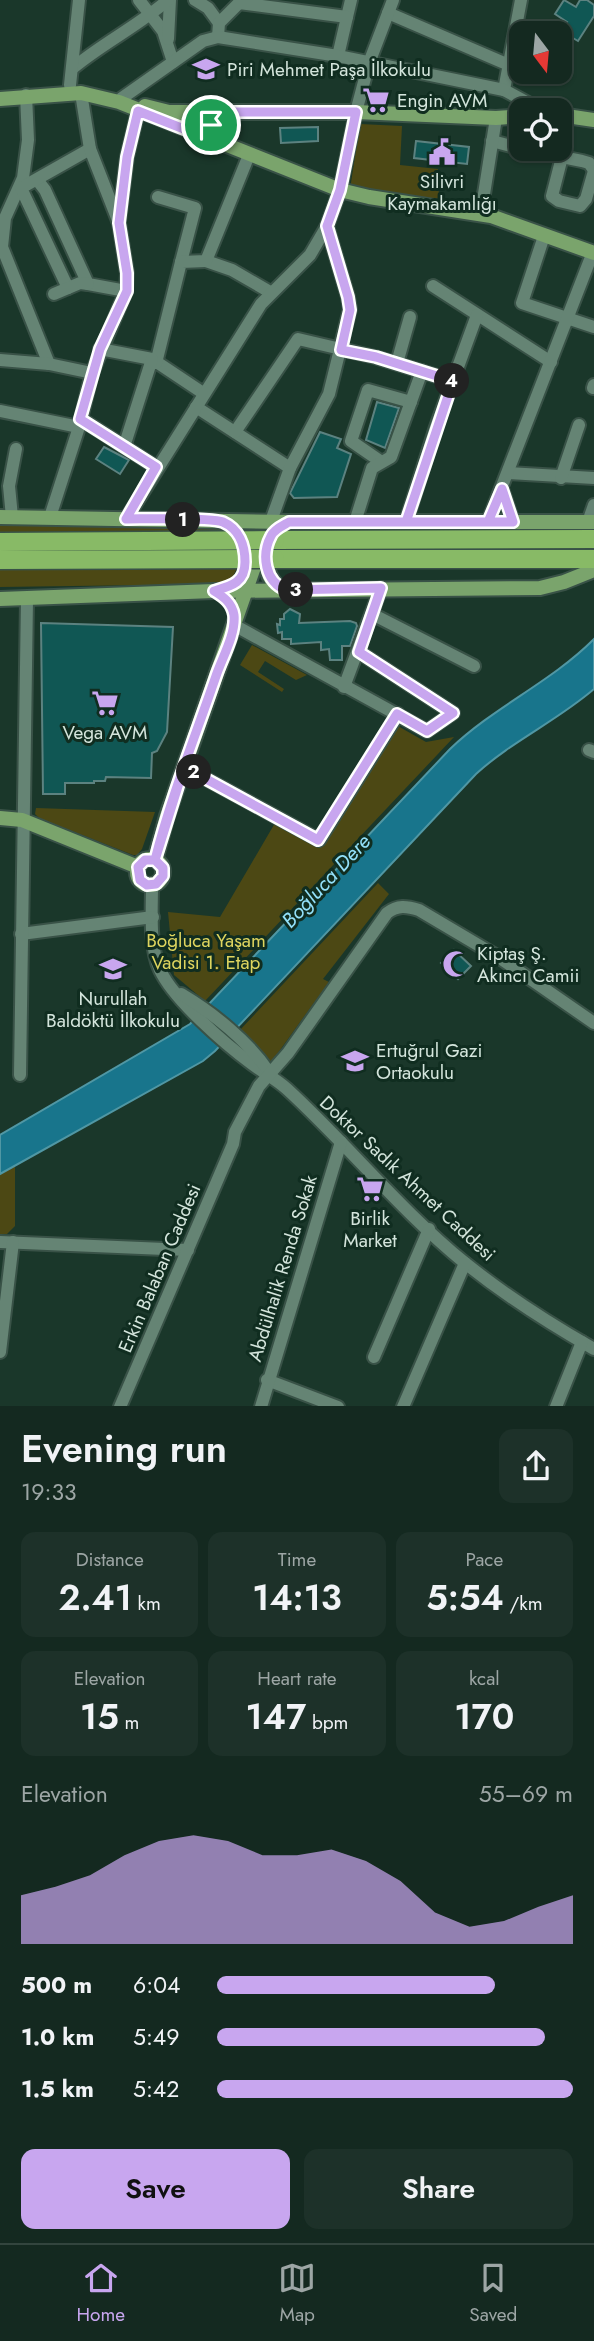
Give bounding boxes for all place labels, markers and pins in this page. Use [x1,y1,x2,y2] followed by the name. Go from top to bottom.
[191,54,221,84] school or university icon: Piri Mehmet Paşa İlkokulu
[227,56,431,83] place label: Piri Mehmet Paşa İlkokulu
[361,85,391,115] supermarket icon: Engin AVM
[397,87,487,114] place label: Engin AVM
[181,95,241,155] pin
[427,137,457,167] public building icon: Silivri Kaymakamlığı
[387,168,497,217] place label: Silivri Kaymakamlığı
[434,364,470,398] pin: 4
[166,503,200,538] pin: 1
[278,572,314,608] pin: 3
[90,688,120,718] supermarket icon: Vega AVM
[62,719,148,746] place label: Vega AVM
[176,754,212,790] pin: 2
[477,940,579,989] place label: Kiptaş Ş. Akıncı Camii
[441,949,471,979] mosque icon: Kiptaş Ş. Akıncı Camii
[98,954,128,984] school or university icon: Nurullah Baldöktü İlkokulu
[46,985,180,1034] place label: Nurullah Baldöktü İlkokulu
[376,1037,482,1086] place label: Ertuğrul Gazi Ortaokulu
[340,1046,370,1076] school or university icon: Ertuğrul Gazi Ortaokulu
[355,1174,385,1204] supermarket icon: Birlik Market
[343,1205,397,1254] place label: Birlik Market

